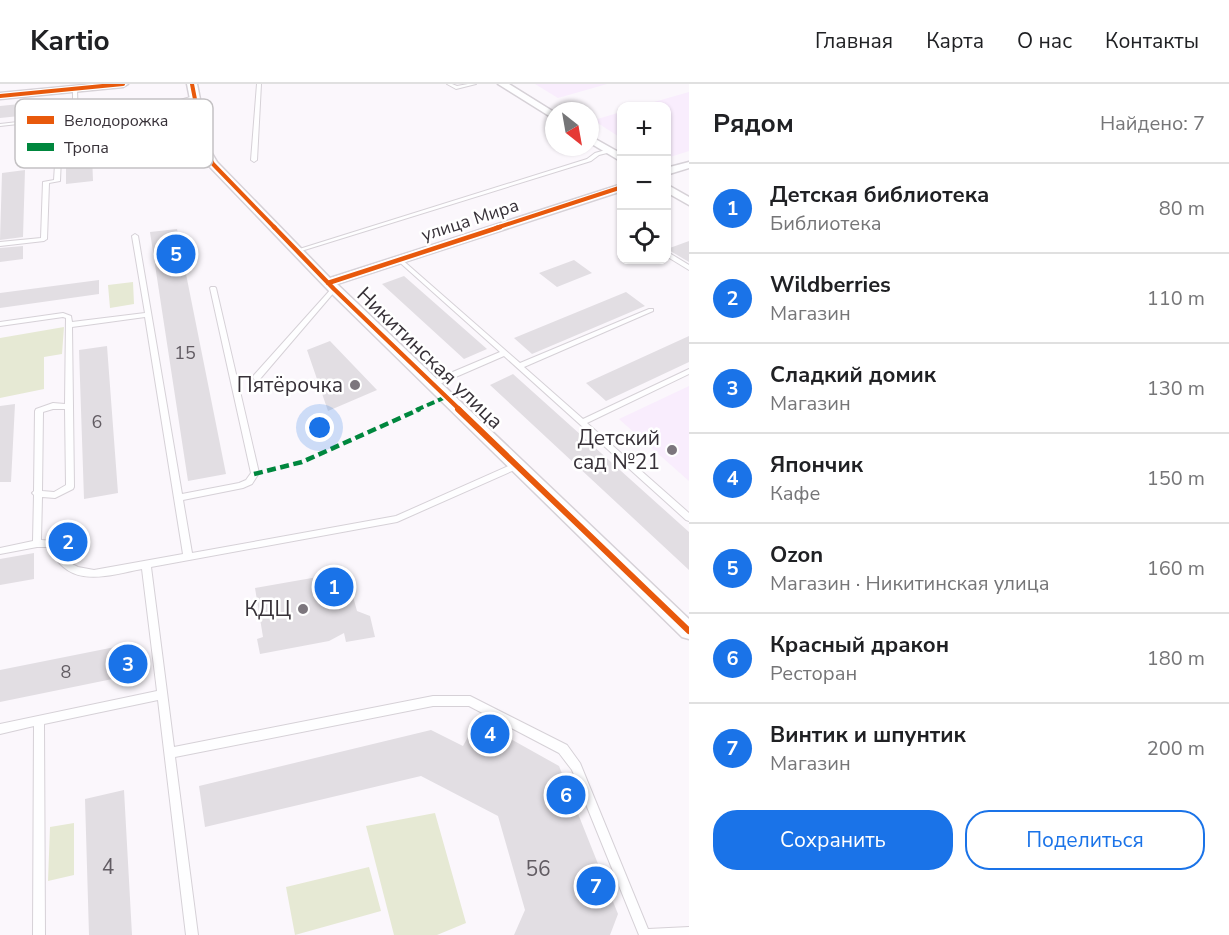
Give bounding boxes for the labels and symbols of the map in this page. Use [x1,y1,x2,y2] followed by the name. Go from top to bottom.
[15,99,213,168] legend
[545,102,599,156] north arrow
[64,110,168,132] text: Велодорожка
[64,137,109,159] text: Тропа
[418,193,522,247] street label: улица Мира
[156,232,195,276] pin: 5
[351,281,509,435] street label: Никитинская улица
[174,341,196,365] house number: 15
[237,371,343,399] place label: Пятёрочка
[348,378,362,392] marker: Пятёрочка
[92,410,102,434] house number: 6
[305,413,334,442] your location
[573,424,660,476] place label: Детский сад №21
[665,443,679,457] marker: Детский сад №21
[48,520,88,564] pin: 2
[314,564,354,610] pin: 1
[245,595,291,623] place label: КДЦ
[296,602,310,616] marker: КДЦ
[108,642,148,686] pin: 3
[61,660,71,684] house number: 8
[470,712,510,756] pin: 4
[546,772,586,818] pin: 6
[102,853,114,881] house number: 4
[525,855,551,883] house number: 56
[576,864,616,908] pin: 7

